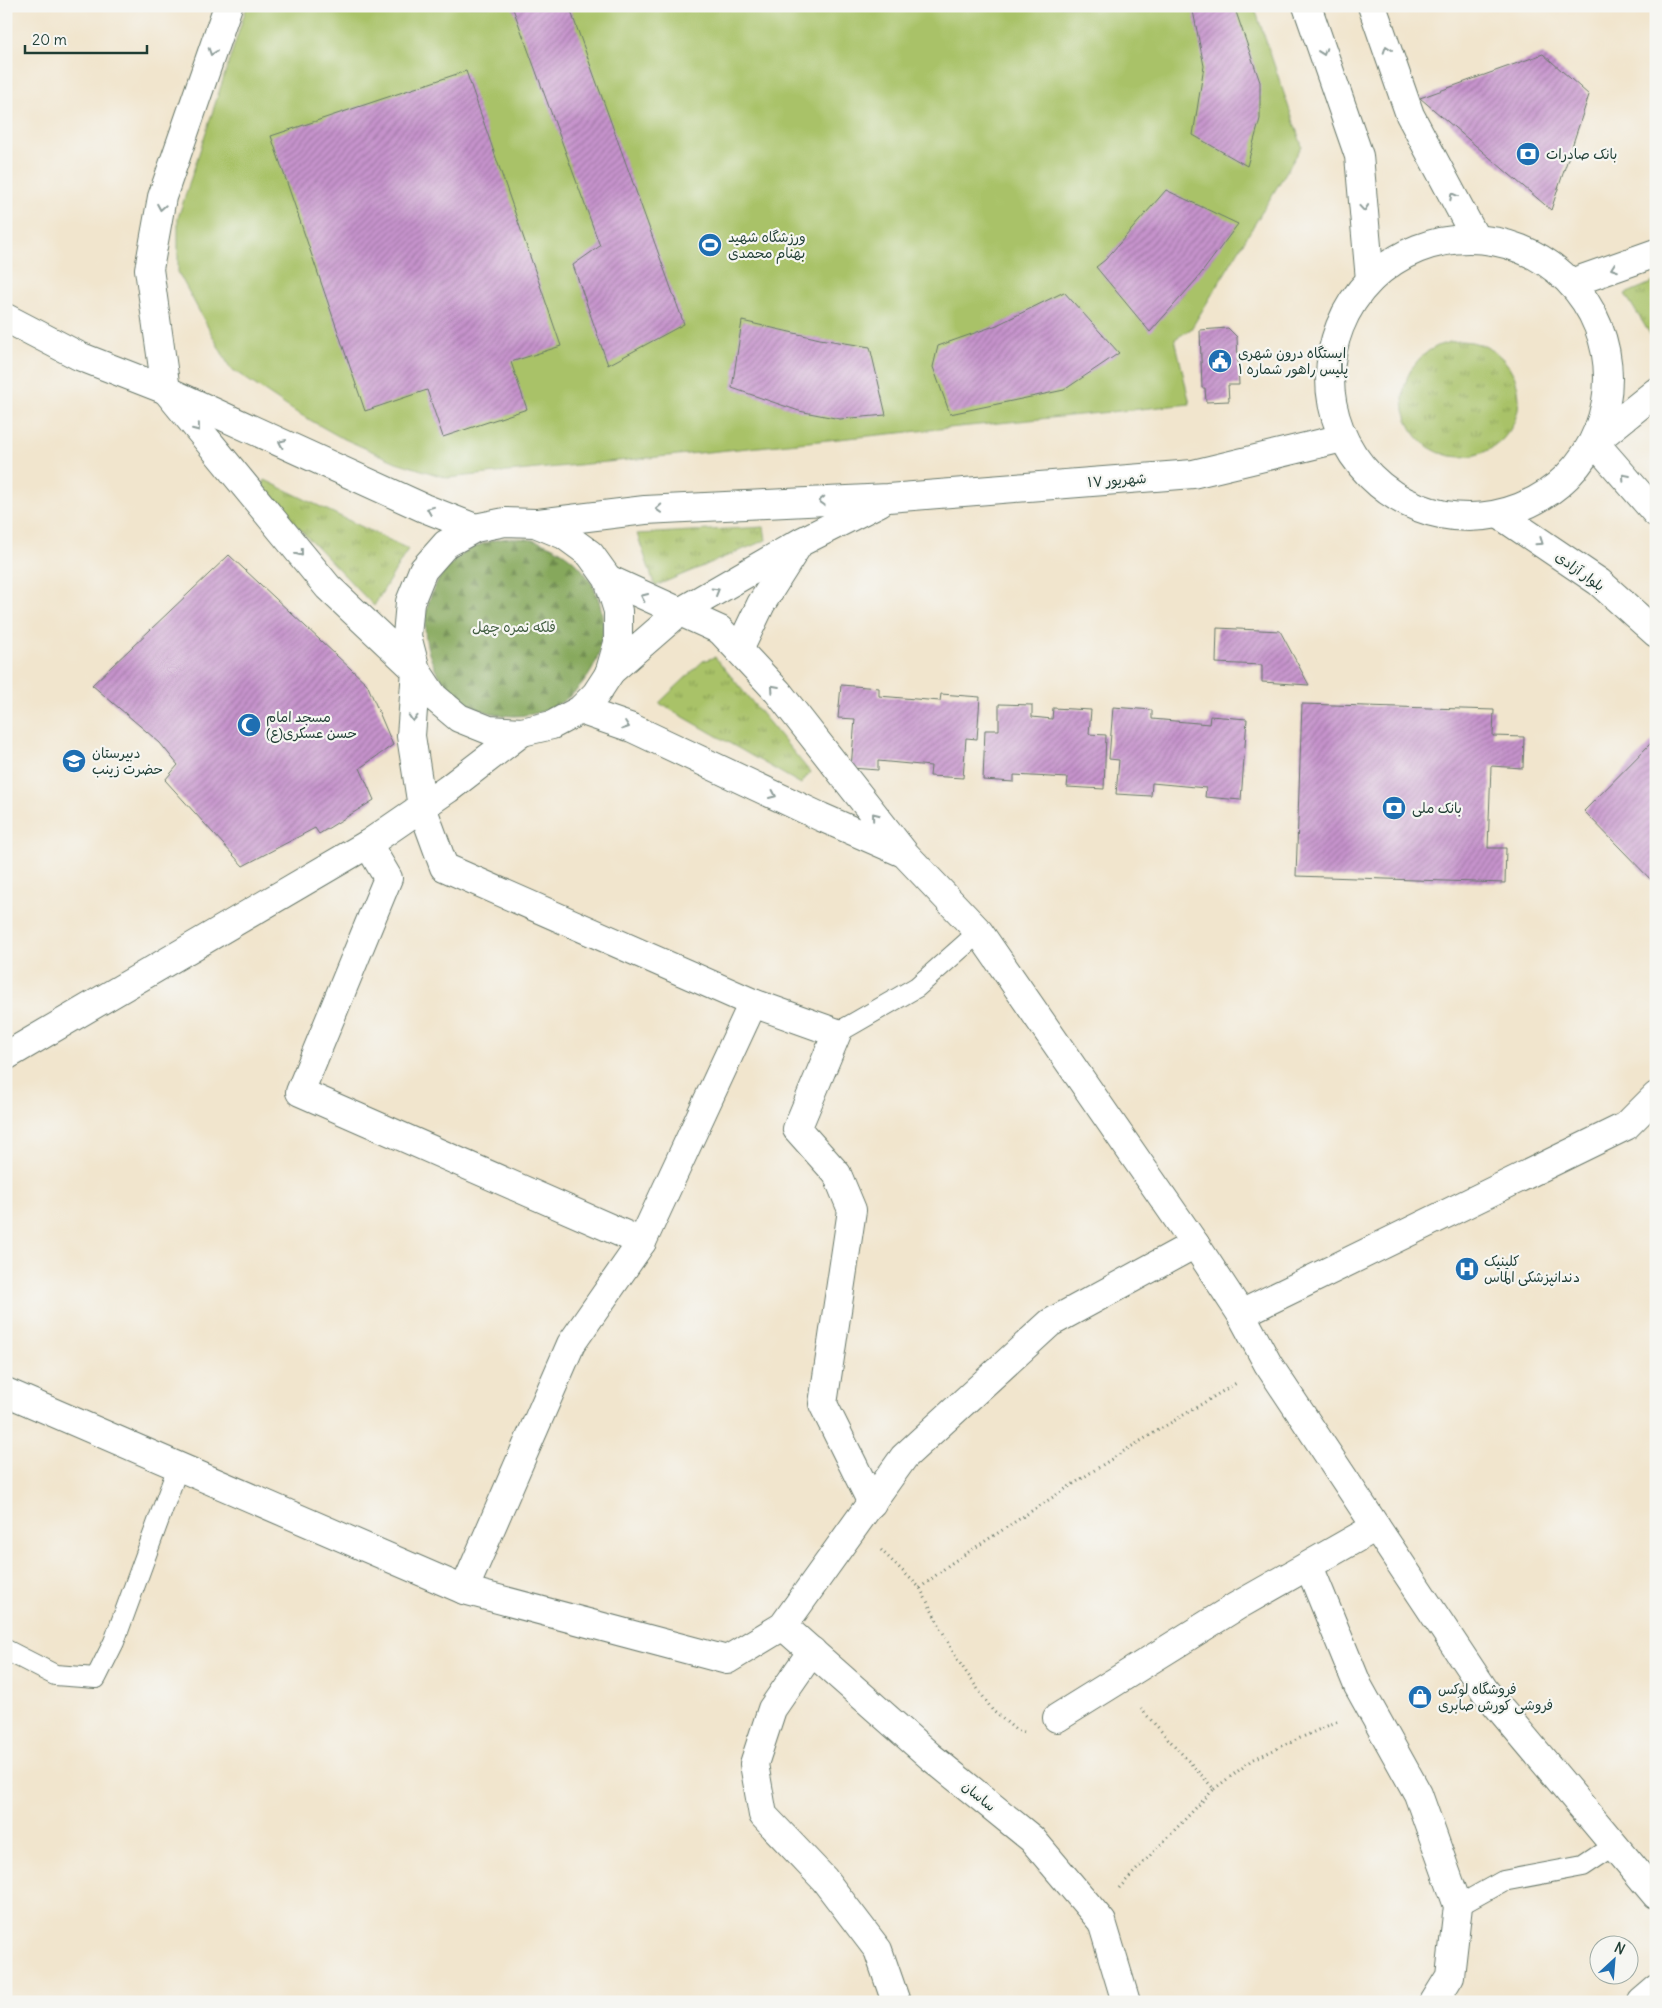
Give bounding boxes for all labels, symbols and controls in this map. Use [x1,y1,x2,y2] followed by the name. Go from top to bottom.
[25,22,148,54] scale bar
[32,30,67,49] text: 20 m
[1382,45,1392,53] one-way arrow
[208,48,218,56] one-way arrow
[1317,48,1327,56] one-way arrow
[1515,141,1541,167] bank icon: بانک صادرات
[1546,145,1617,163] place label: بانک صادرات
[1449,193,1459,202] one-way arrow
[156,202,166,211] one-way arrow
[1358,205,1369,213] one-way arrow
[728,228,806,264] place label: ورزشگاه شهید بهنام محمدی
[697,232,723,258] sports icon: ورزشگاه شهید بهنام محمدی
[1610,262,1618,272] one-way arrow
[1238,344,1348,379] place label: ایستگاه درون شهری پلیس راهور شماره ۱
[1207,348,1233,374] public building icon: ایستگاه درون شهری پلیس راهور شماره ۱
[192,422,201,431] one-way arrow
[278,438,287,449] one-way arrow
[1087,469,1147,491] street label: ۱۷ شهریور
[1622,474,1631,483] one-way arrow
[817,495,825,506] one-way arrow
[655,503,663,514] one-way arrow
[426,506,435,516] one-way arrow
[1534,536,1544,545] one-way arrow
[1552,547,1608,595] street label: بلوار آزادی
[295,548,304,557] one-way arrow
[711,588,720,598] one-way arrow
[640,592,649,603] one-way arrow
[472,618,556,637] park label: فلکه نمره چهل
[771,685,780,694] one-way arrow
[266,708,357,743] place label: مسجد امام حسن عسکری(ع)
[236,712,262,738] mosque icon: مسجد امام حسن عسکری(ع)
[407,715,418,723] one-way arrow
[621,720,630,730] one-way arrow
[92,744,163,778] place label: دبیرستان حضرت زینب
[61,748,87,774] school or university icon: دبیرستان حضرت زینب
[768,788,777,799] one-way arrow
[1381,795,1407,821] bank icon: بانک ملی
[1412,799,1462,817] place label: بانک ملی
[871,812,880,821] one-way arrow
[1484,1252,1580,1287] place label: کلینیک دندانپزشکی الماس
[1454,1256,1480,1282] hospital icon: کلینیک دندانپزشکی الماس
[1438,1680,1553,1714] place label: فروشگاه لوکس فروشی کورش صابری
[1407,1684,1433,1710] shop icon: فروشگاه لوکس فروشی کورش صابری
[958,1777,1000,1815] street label: ساسان
[1590,1936,1640,1986] north arrow
[1611,1938,1628,1959] text: N

